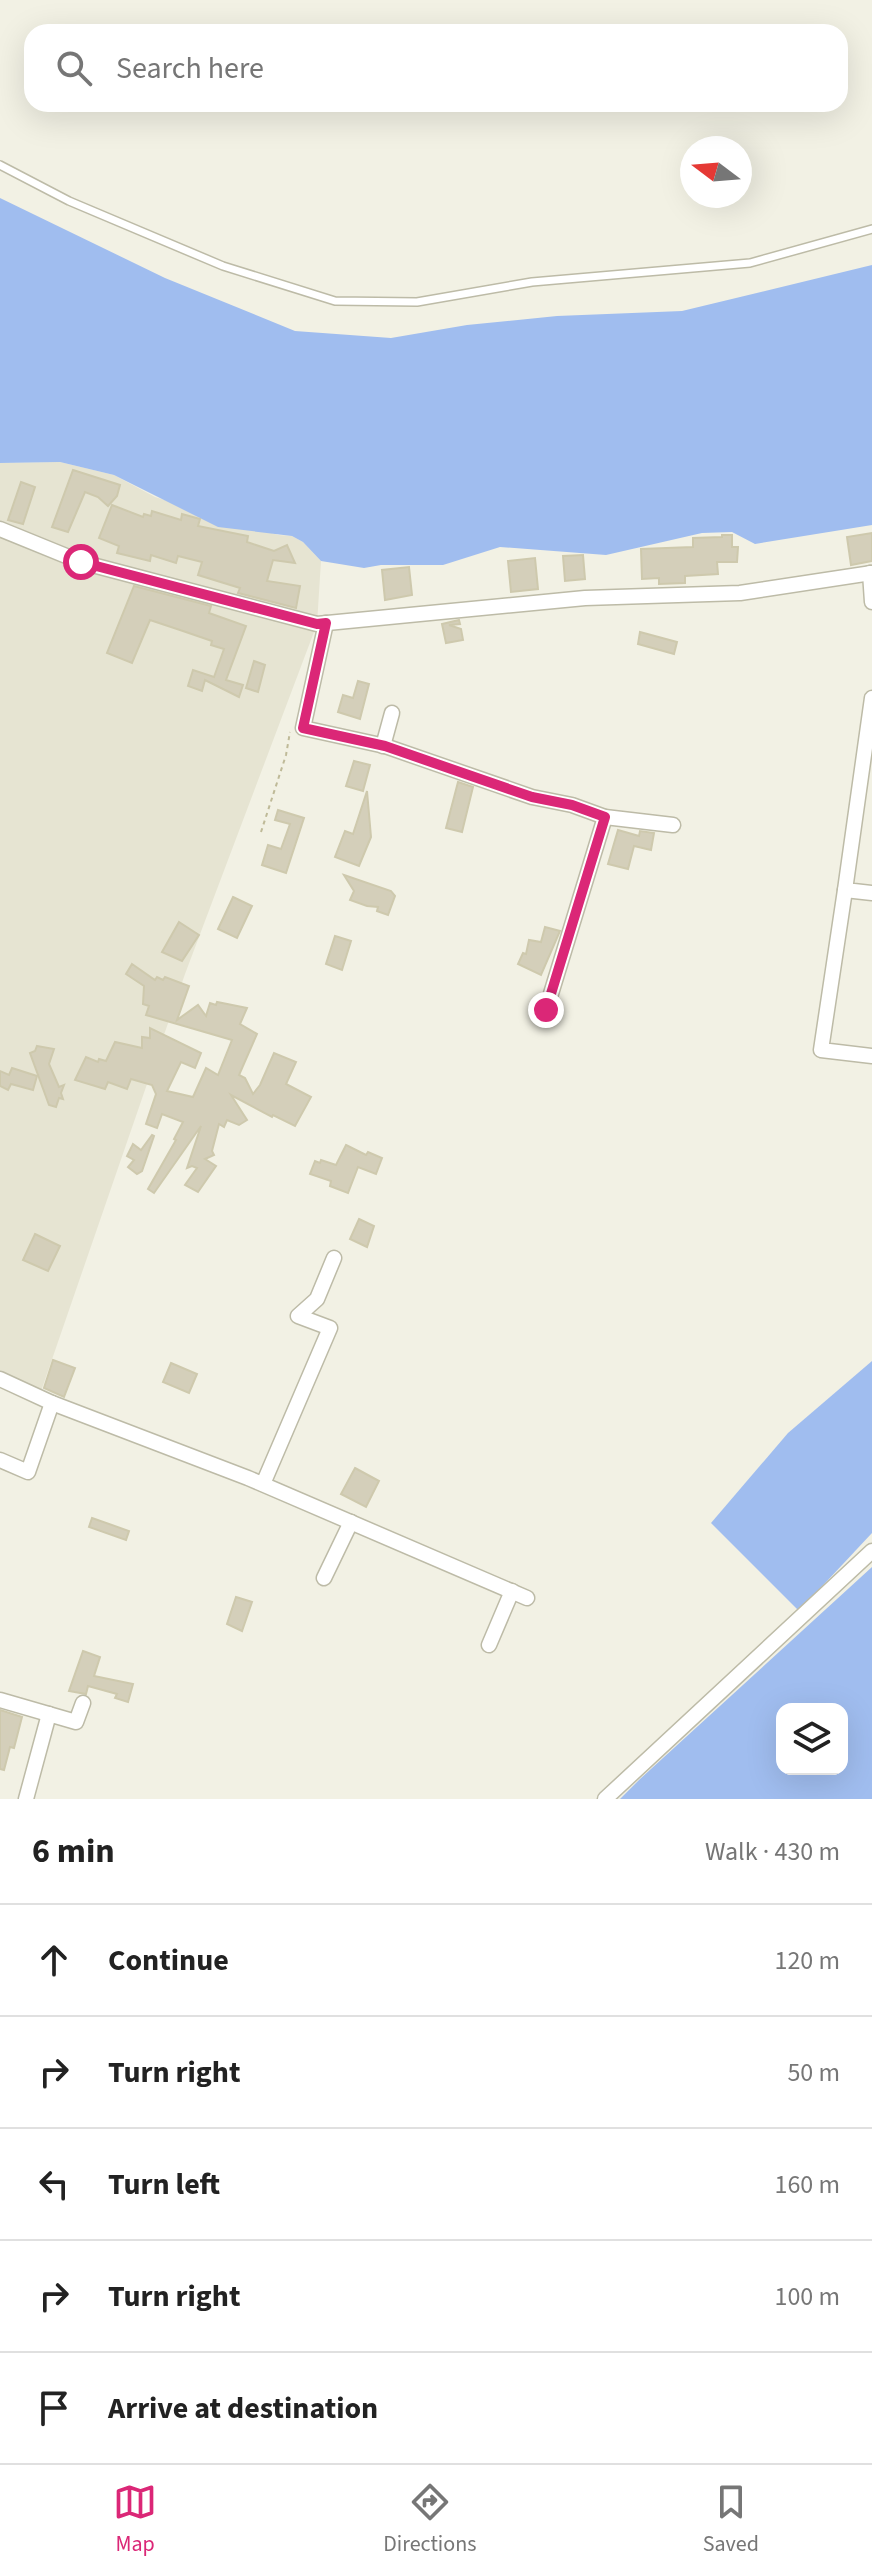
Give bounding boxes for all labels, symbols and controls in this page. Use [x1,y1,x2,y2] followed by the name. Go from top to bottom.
[24,24,848,112] search box
[52,46,96,90] icon: search
[116,47,264,90] text: Search here
[680,136,752,208] north arrow
[63,544,99,580] route start
[528,992,564,1028] route end
[776,1703,848,1775] map controls
[776,1703,848,1775] button: layers
[32,1827,115,1876] text: 6 min
[705,1833,840,1870] text: Walk · 430 m
[32,1938,76,1982] icon: ahead
[108,1939,229,1982] text: Continue
[774,1942,840,1979] text: 120 m
[32,2050,76,2094] icon: right
[108,2051,240,2094] text: Turn right
[787,2054,840,2091] text: 50 m
[32,2162,76,2206] icon: left
[108,2163,220,2206] text: Turn left
[774,2166,840,2203] text: 160 m
[32,2274,76,2318] icon: right
[108,2275,240,2318] text: Turn right
[774,2278,840,2315] text: 100 m
[32,2386,76,2430] icon: arrive
[108,2387,378,2430] text: Arrive at destination
[113,2480,157,2560] tab: Map
[383,2480,476,2560] tab: Directions
[703,2480,759,2560] tab: Saved

